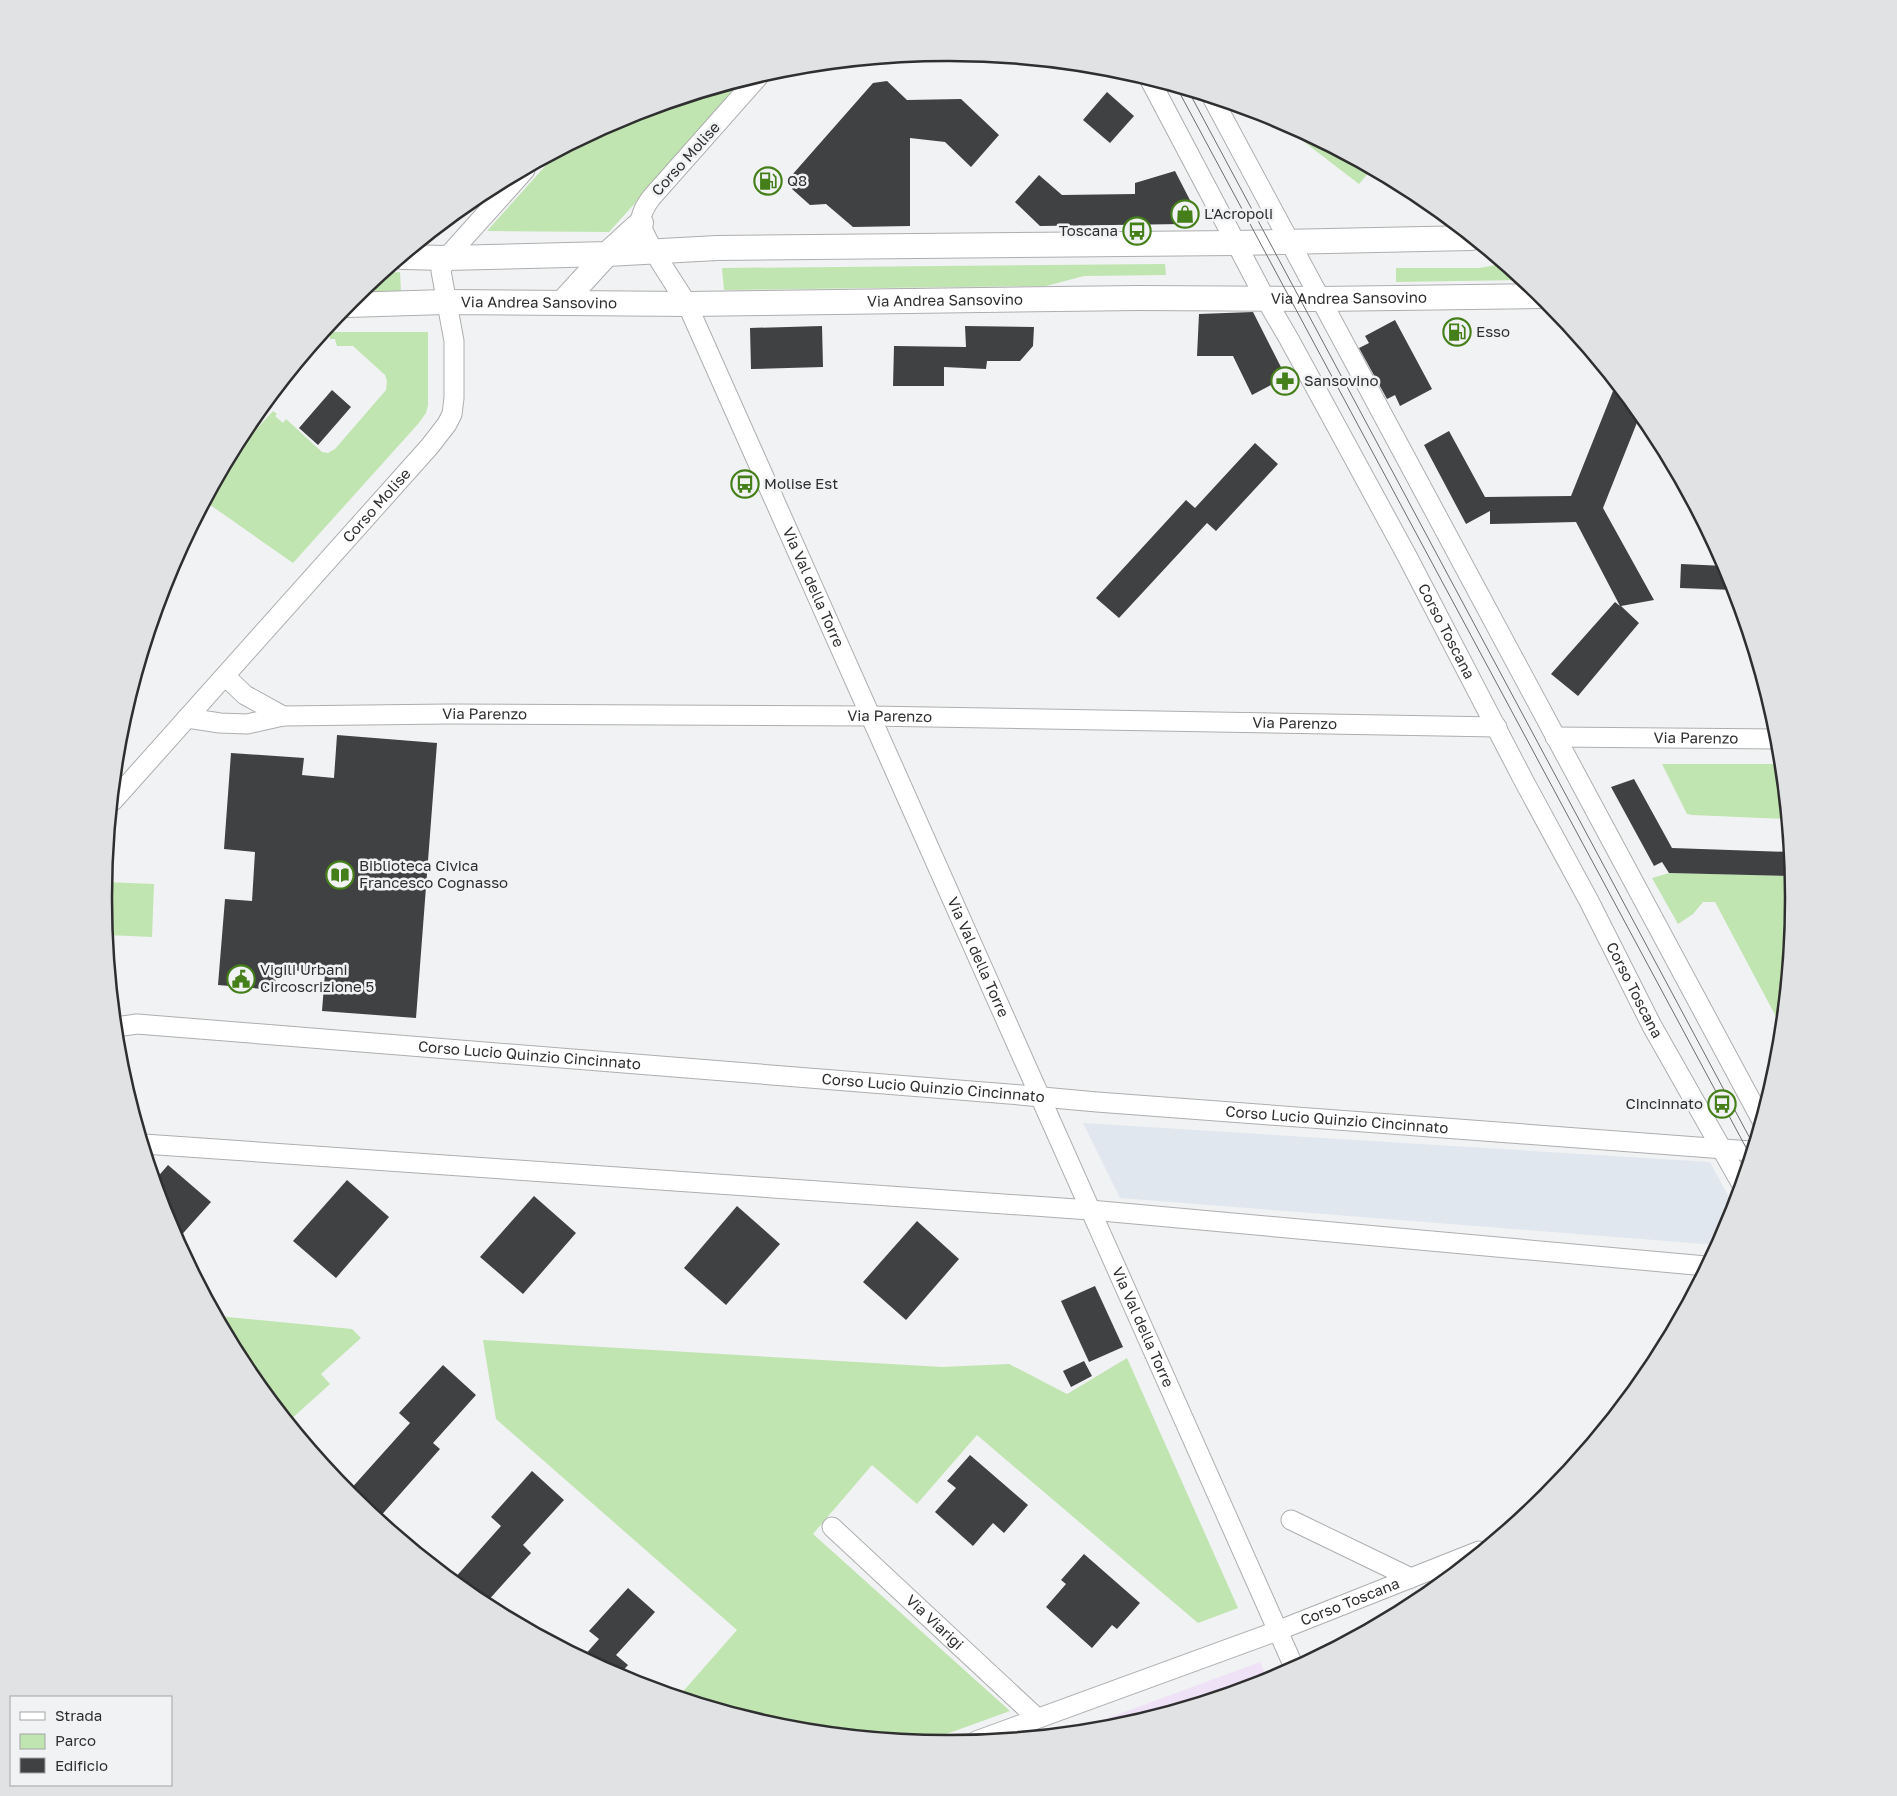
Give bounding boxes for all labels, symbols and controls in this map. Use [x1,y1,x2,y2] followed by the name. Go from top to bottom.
[647,117,723,199] street label: Corso Molise
[753,166,783,196] fuel station icon: Q8
[787,171,807,189] place label: Q8
[1170,199,1200,229] shop icon: L'Acropoli
[1204,204,1273,222] place label: L'Acropoli
[1122,216,1152,246] bus stop icon: Toscana
[1059,221,1118,239] place label: Toscana
[1271,288,1427,307] street label: Via Andrea Sansovino
[867,290,1023,310] street label: Via Andrea Sansovino
[461,292,617,311] street label: Via Andrea Sansovino
[1442,317,1472,347] fuel station icon: Esso
[1476,322,1510,340] place label: Esso
[1270,366,1300,396] pharmacy icon: Sansovino
[1304,371,1379,389] place label: Sansovino
[338,464,414,546] street label: Corso Molise
[730,469,760,499] bus stop icon: Molise Est
[764,474,838,492] place label: Molise Est
[779,524,849,650] street label: Via Val della Torre
[1415,580,1479,682] street label: Corso Toscana
[442,704,527,722] street label: Via Parenzo
[847,706,932,725] street label: Via Parenzo
[1252,713,1337,732] street label: Via Parenzo
[1654,728,1738,747] street label: Via Parenzo
[359,856,508,891] place label: Biblioteca Civica Francesco Cognasso
[325,860,355,890] library icon: Biblioteca Civica Francesco Cognasso
[944,894,1014,1020] street label: Via Val della Torre
[1603,939,1667,1041] street label: Corso Toscana
[260,960,374,995] place label: Vigili Urbani Circoscrizione 5
[226,964,256,994] public building icon: Vigili Urbani Circoscrizione 5
[417,1037,642,1072] street label: Corso Lucio Quinzio Cincinnato
[821,1069,1046,1105] street label: Corso Lucio Quinzio Cincinnato
[1707,1089,1737,1119] bus stop icon: Cincinnato
[1626,1094,1703,1112] place label: Cincinnato
[1225,1102,1449,1136] street label: Corso Lucio Quinzio Cincinnato
[1109,1264,1178,1390] street label: Via Val della Torre
[1297,1573,1402,1629] street label: Corso Toscana
[903,1591,968,1653] street label: Via Viarigi
[10,1696,172,1786] legend
[55,1706,102,1724] text: Strada
[55,1731,96,1749] text: Parco
[55,1756,108,1774] text: Edificio

